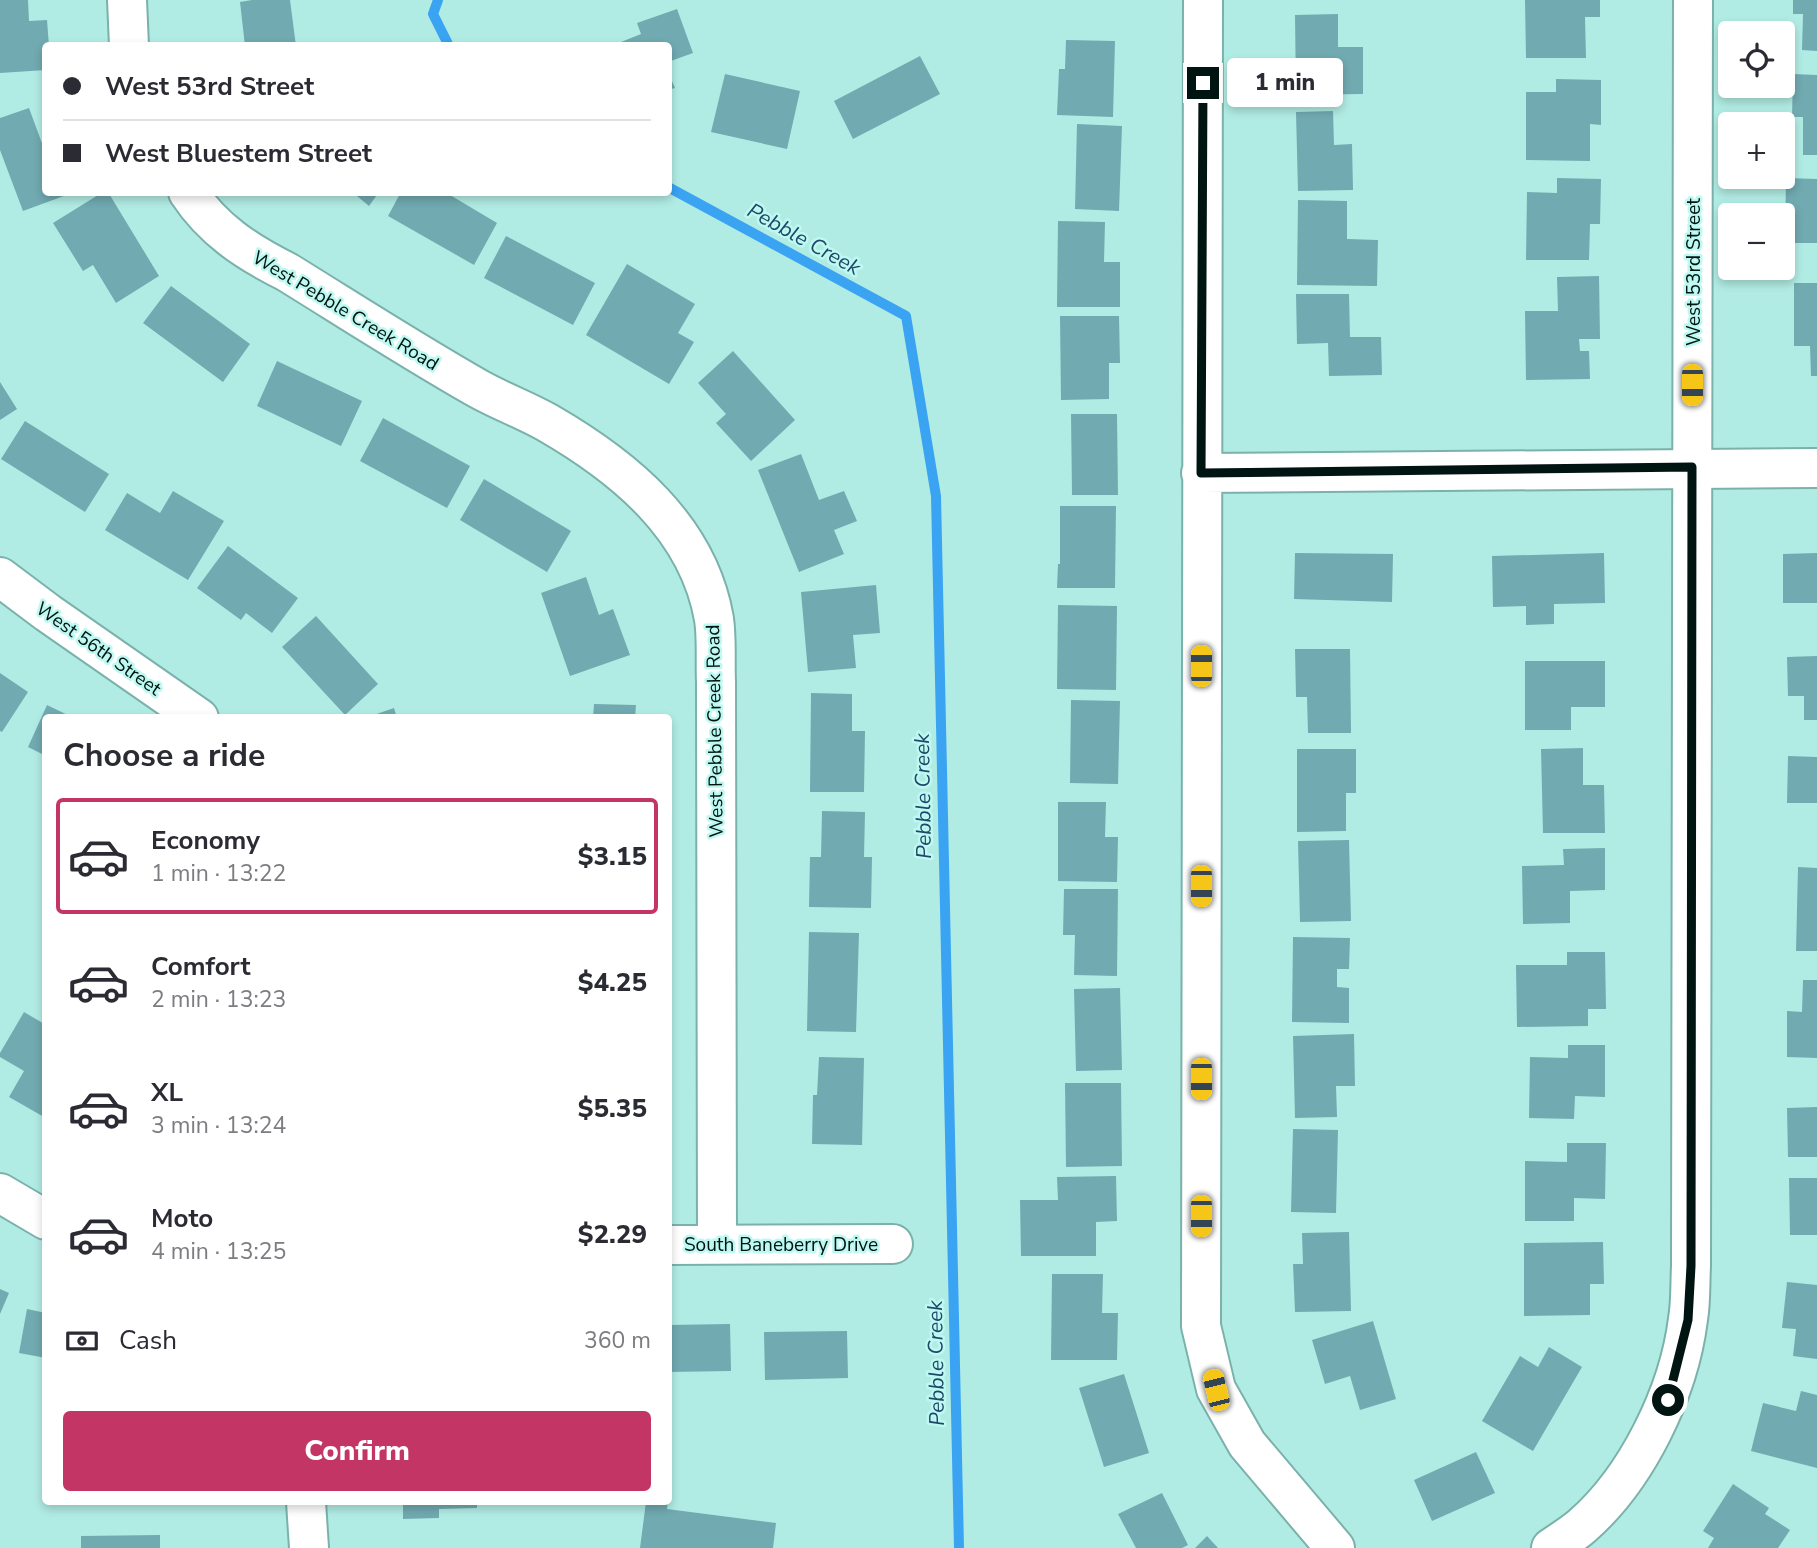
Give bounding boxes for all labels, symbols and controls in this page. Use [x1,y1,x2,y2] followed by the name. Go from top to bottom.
[1718,21,1795,280] map controls
[1718,21,1795,98] button: locate
[1228,58,1343,108] callout: 1 min
[1187,67,1219,99] route end
[1255,67,1315,98] text: 1 min
[105,69,314,104] text: West 53rd Street
[1718,112,1795,189] button: +
[105,136,372,171] text: West Bluestem Street
[742,196,866,282] water label: Pebble Creek
[1681,198,1707,346] street label: West 53rd Street
[1718,203,1795,280] button: −
[247,245,444,377] street label: West Pebble Creek Road
[1682,364,1703,406] car
[31,596,167,702] street label: West 56th Street
[700,624,730,838] street label: West Pebble Creek Road
[1191,645,1212,687] car
[908,733,938,859] water label: Pebble Creek
[63,734,265,777] text: Choose a ride
[151,823,260,858] text: Economy
[67,825,130,888] icon: car
[578,839,647,874] text: $3.15
[151,858,286,889] text: 1 min · 13:22
[1191,865,1212,907] car
[151,949,251,984] text: Comfort
[67,951,130,1014] icon: car
[578,965,647,1000] text: $4.25
[151,984,286,1015] text: 2 min · 13:23
[1191,1058,1212,1100] car
[151,1075,183,1110] text: XL
[67,1077,130,1140] icon: car
[578,1091,647,1126] text: $5.35
[151,1110,286,1141] text: 3 min · 13:24
[1191,1195,1212,1237] car
[151,1201,213,1236] text: Moto
[67,1203,130,1266] icon: car
[578,1217,647,1252] text: $2.29
[684,1232,878,1258] street label: South Baneberry Drive
[151,1236,286,1267] text: 4 min · 13:25
[921,1300,951,1426] water label: Pebble Creek
[63,1322,101,1360] icon: cash
[119,1323,177,1358] text: Cash
[584,1325,651,1356] text: 360 m
[1201,1367,1232,1413] car
[1652,1384,1684,1416] route start
[63,1411,651,1491] button: Confirm

